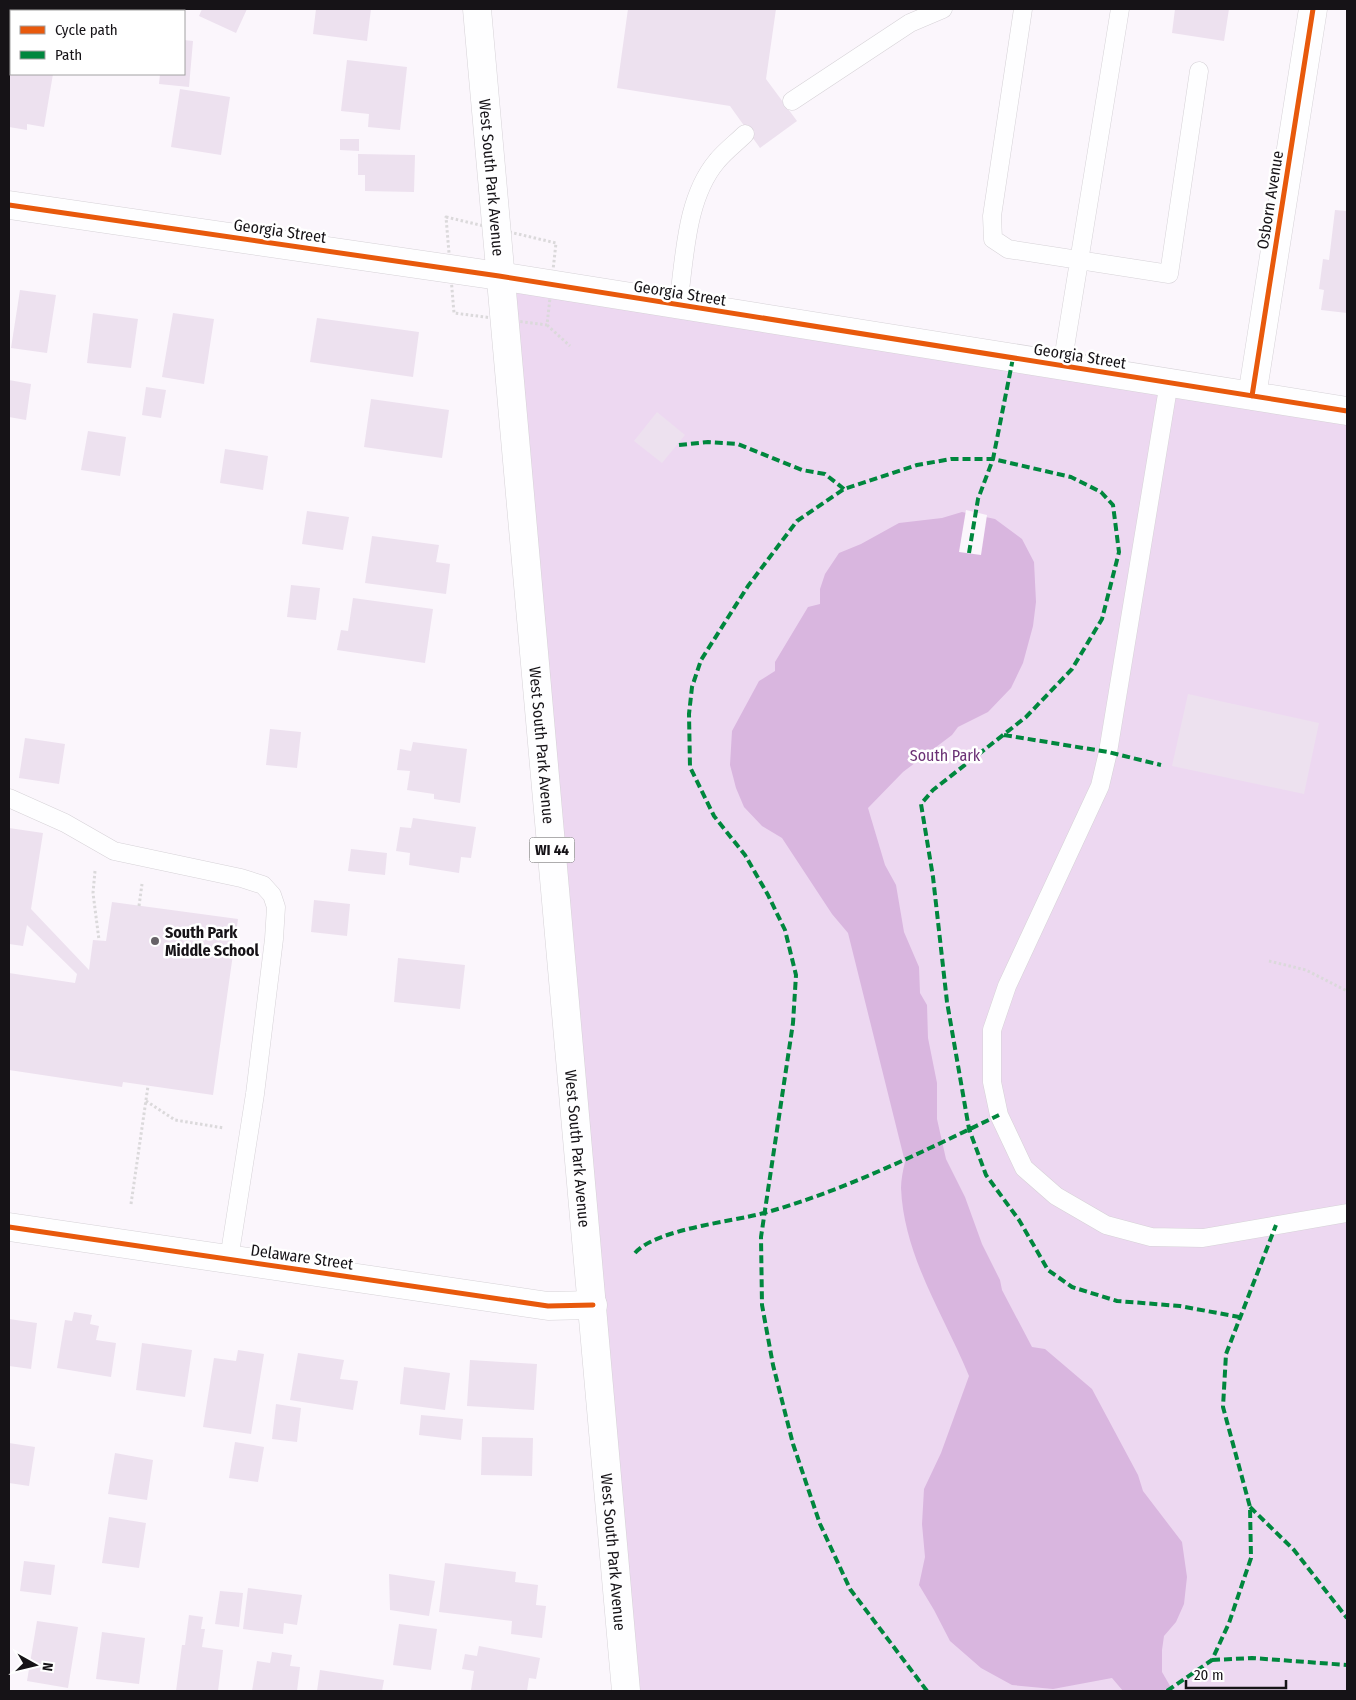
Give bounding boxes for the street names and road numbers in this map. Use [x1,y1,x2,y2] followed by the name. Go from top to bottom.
[475,98,508,257] street label: West South Park Avenue
[1253,149,1287,251] street label: Osborn Avenue
[232,215,328,247] street label: Georgia Street
[632,276,728,310] street label: Georgia Street
[1032,339,1128,373] street label: Georgia Street
[526,666,559,825] street label: West South Park Avenue
[530,838,574,862] road number: WI 44
[562,1069,594,1228] street label: West South Park Avenue
[249,1240,355,1274] street label: Delaware Street
[597,1472,630,1632] street label: West South Park Avenue

